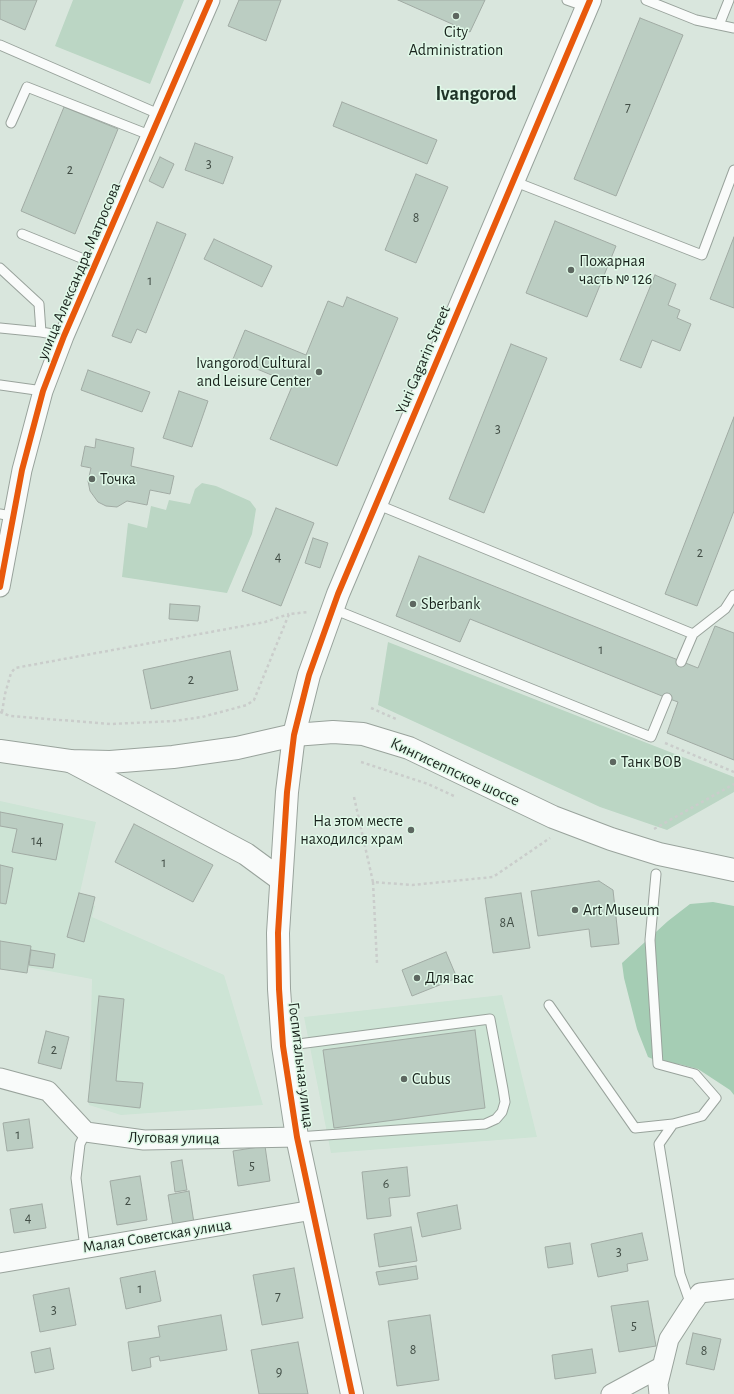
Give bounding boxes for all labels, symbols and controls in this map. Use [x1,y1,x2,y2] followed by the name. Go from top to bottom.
[451,11,461,21] marker: City Administration
[409,22,503,60] place label: City Administration
[435,82,517,106] district label: Ivangorod
[625,99,631,115] house number: 7
[206,156,212,172] house number: 3
[67,162,73,178] house number: 2
[33,179,125,363] street label: улица Александра Матросова
[413,210,419,226] house number: 8
[579,251,652,289] place label: Пожарная часть № 126
[566,265,576,275] marker: Пожарная часть № 126
[148,273,152,289] house number: 1
[391,303,455,417] street label: Yuri Gagarin Street
[196,353,311,391] place label: Ivangorod Cultural and Leisure Center
[314,367,324,377] marker: Ivangorod Cultural and Leisure Center
[495,421,501,437] house number: 3
[100,469,136,489] place label: Точка
[87,474,97,484] marker: Точка
[697,545,703,561] house number: 2
[275,549,281,565] house number: 4
[421,594,480,614] place label: Sberbank
[408,599,418,609] marker: Sberbank
[599,642,603,658] house number: 1
[188,672,194,688] house number: 2
[387,734,523,810] street label: Кингисеппское шоссе
[621,752,682,772] place label: Танк ВОВ
[608,757,618,767] marker: Танк ВОВ
[300,811,403,849] place label: На этом месте находился храм
[406,825,416,835] marker: На этом месте находился храм
[31,833,43,849] house number: 14
[162,855,166,871] house number: 1
[583,900,660,920] place label: Art Museum
[570,905,580,915] marker: Art Museum
[500,915,514,931] house number: 8А
[425,968,474,988] place label: Для вас
[412,973,422,983] marker: Для вас
[284,1001,318,1129] street label: Госпитальная улица
[51,1042,57,1058] house number: 2
[412,1069,451,1089] place label: Cubus
[399,1074,409,1084] marker: Cubus
[16,1127,20,1143] house number: 1
[128,1128,220,1148] street label: Луговая улица
[249,1158,255,1174] house number: 5
[383,1176,389,1192] house number: 6
[125,1193,131,1209] house number: 2
[25,1210,31,1226] house number: 4
[81,1215,233,1257] street label: Малая Советская улица
[616,1244,622,1260] house number: 3
[138,1281,142,1297] house number: 1
[275,1288,281,1304] house number: 7
[51,1302,57,1318] house number: 3
[631,1318,637,1334] house number: 5
[410,1342,416,1358] house number: 8
[701,1343,707,1359] house number: 8
[276,1364,282,1380] house number: 9

